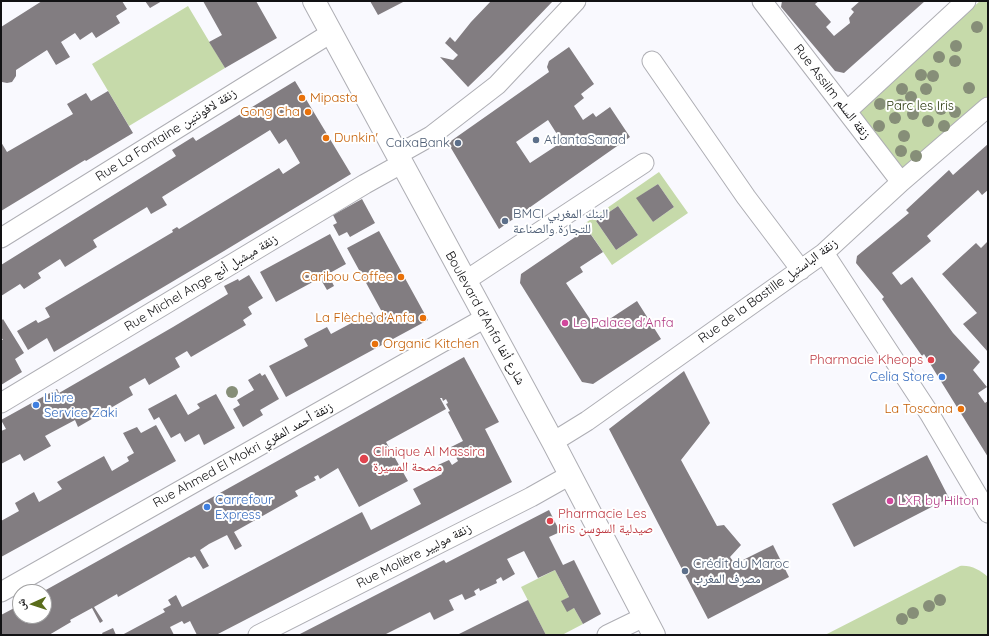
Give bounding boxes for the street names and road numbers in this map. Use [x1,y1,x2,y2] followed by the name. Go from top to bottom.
[790,41,874,143] street label: Rue Assilm زنقة السلم
[93,85,239,185] street label: Rue La Fontaine زنقة لافونتين
[122,231,280,335] street label: Rue Michel Ange زنقة ميشبل أنج
[695,235,841,347] street label: Rue de la Bastille زنقة الباستيل
[442,248,528,388] street label: Boulevard d'Anfa شارع أنفا
[150,399,336,511] street label: Rue Ahmed El Mokri زنقة أحمد المقري
[354,520,474,592] street label: Rue Molière زنقة موليير

